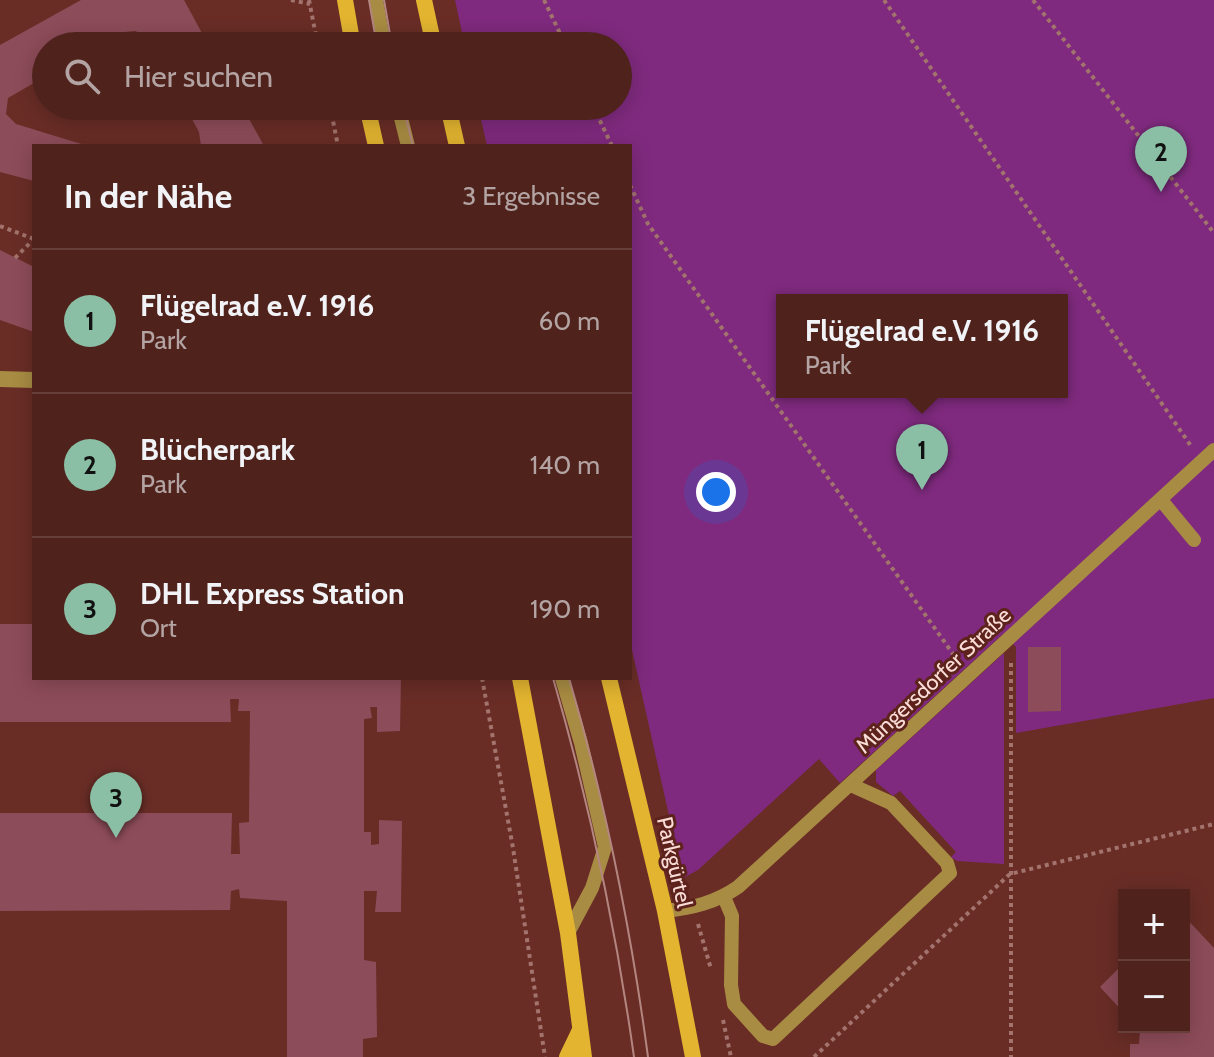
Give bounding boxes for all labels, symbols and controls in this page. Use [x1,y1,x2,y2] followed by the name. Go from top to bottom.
[32,32,632,120] search box
[60,54,104,98] icon: search
[124,58,273,95] text: Hier suchen
[1135,126,1187,192] pin: 2
[64,175,232,217] text: In der Nähe
[462,180,600,212] text: 3 Ergebnisse
[140,287,374,324] text: Flügelrad e.V. 1916
[776,294,1068,398] popup
[85,305,95,337] text: 1
[538,305,600,337] text: 60 m
[805,312,1039,349] text: Flügelrad e.V. 1916
[140,324,187,356] text: Park
[805,349,852,381] text: Park
[896,424,948,490] pin: 1
[140,431,295,468] text: Blücherpark
[83,449,97,481] text: 2
[530,449,600,481] text: 140 m
[140,468,187,500] text: Park
[696,472,736,512] your location
[140,575,405,612] text: DHL Express Station
[83,593,97,625] text: 3
[530,593,600,625] text: 190 m
[850,601,1017,759] street label: Müngersdorfer Straße
[140,612,177,644] text: Ort
[90,772,142,838] pin: 3
[651,814,698,911] street label: Parkgürtel
[1118,889,1190,1033] map controls
[1118,889,1190,961] button: +
[1118,961,1190,1033] button: −

